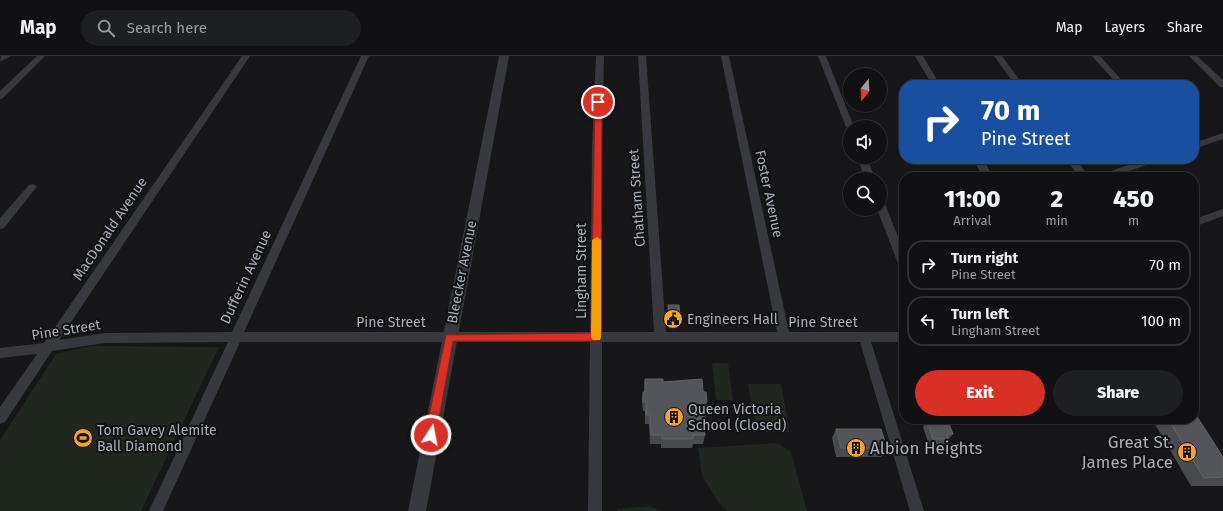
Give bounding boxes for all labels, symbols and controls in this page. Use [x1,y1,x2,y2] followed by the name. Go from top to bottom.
[81,10,361,46] search box
[20,16,57,39] text: Map
[95,17,117,39] icon: search
[127,19,207,37] text: Search here
[1056,19,1082,36] text: Map
[1104,19,1145,36] text: Layers
[1167,19,1203,36] text: Share
[843,68,887,112] north arrow
[843,68,887,216] map controls
[581,85,615,119] pin
[587,91,609,113] icon: arrive
[981,94,1040,127] text: 70 m
[915,96,967,148] icon: right
[843,120,887,164] button: sound
[981,128,1071,150] text: Pine Street
[625,148,649,248] street label: Chatham Street
[751,149,787,239] street label: Foster Avenue
[843,172,887,216] button: search
[69,174,151,284] street label: MacDonald Avenue
[944,185,1001,213] text: 11:00
[1051,185,1063,213] text: 2
[1113,185,1154,213] text: 450
[953,213,991,228] text: Arrival
[1046,213,1068,228] text: min
[1128,213,1139,228] text: m
[444,219,480,325] street label: Bleecker Avenue
[573,222,590,319] street label: Lingham Street
[217,227,275,327] street label: Dufferin Avenue
[951,249,1018,267] text: Turn right
[917,254,939,276] icon: right
[1149,256,1181,274] text: 70 m
[951,267,1016,282] text: Pine Street
[951,305,1009,323] text: Turn left
[662,308,684,330] public building icon: Engineers Hall
[917,310,939,332] icon: left
[687,311,778,328] place label: Engineers Hall
[1141,312,1181,330] text: 100 m
[356,314,427,331] street label: Pine Street
[788,314,859,331] street label: Pine Street
[30,316,103,344] street label: Pine Street
[951,323,1040,338] text: Lingham Street
[915,370,1045,416] button: Exit
[1053,370,1183,416] button: Share
[688,401,786,434] place label: Queen Victoria School (Closed)
[663,406,685,428] building icon: Queen Victoria School (Closed)
[410,414,452,456] position arrow
[97,422,217,455] place label: Tom Gavey Alemite Ball Diamond
[72,427,94,449] sports icon: Tom Gavey Alemite Ball Diamond
[1081,432,1173,473] place label: Great St. James Place
[845,437,867,459] building icon: Albion Heights
[870,438,983,459] place label: Albion Heights
[1176,441,1198,463] building icon: Great St. James Place

